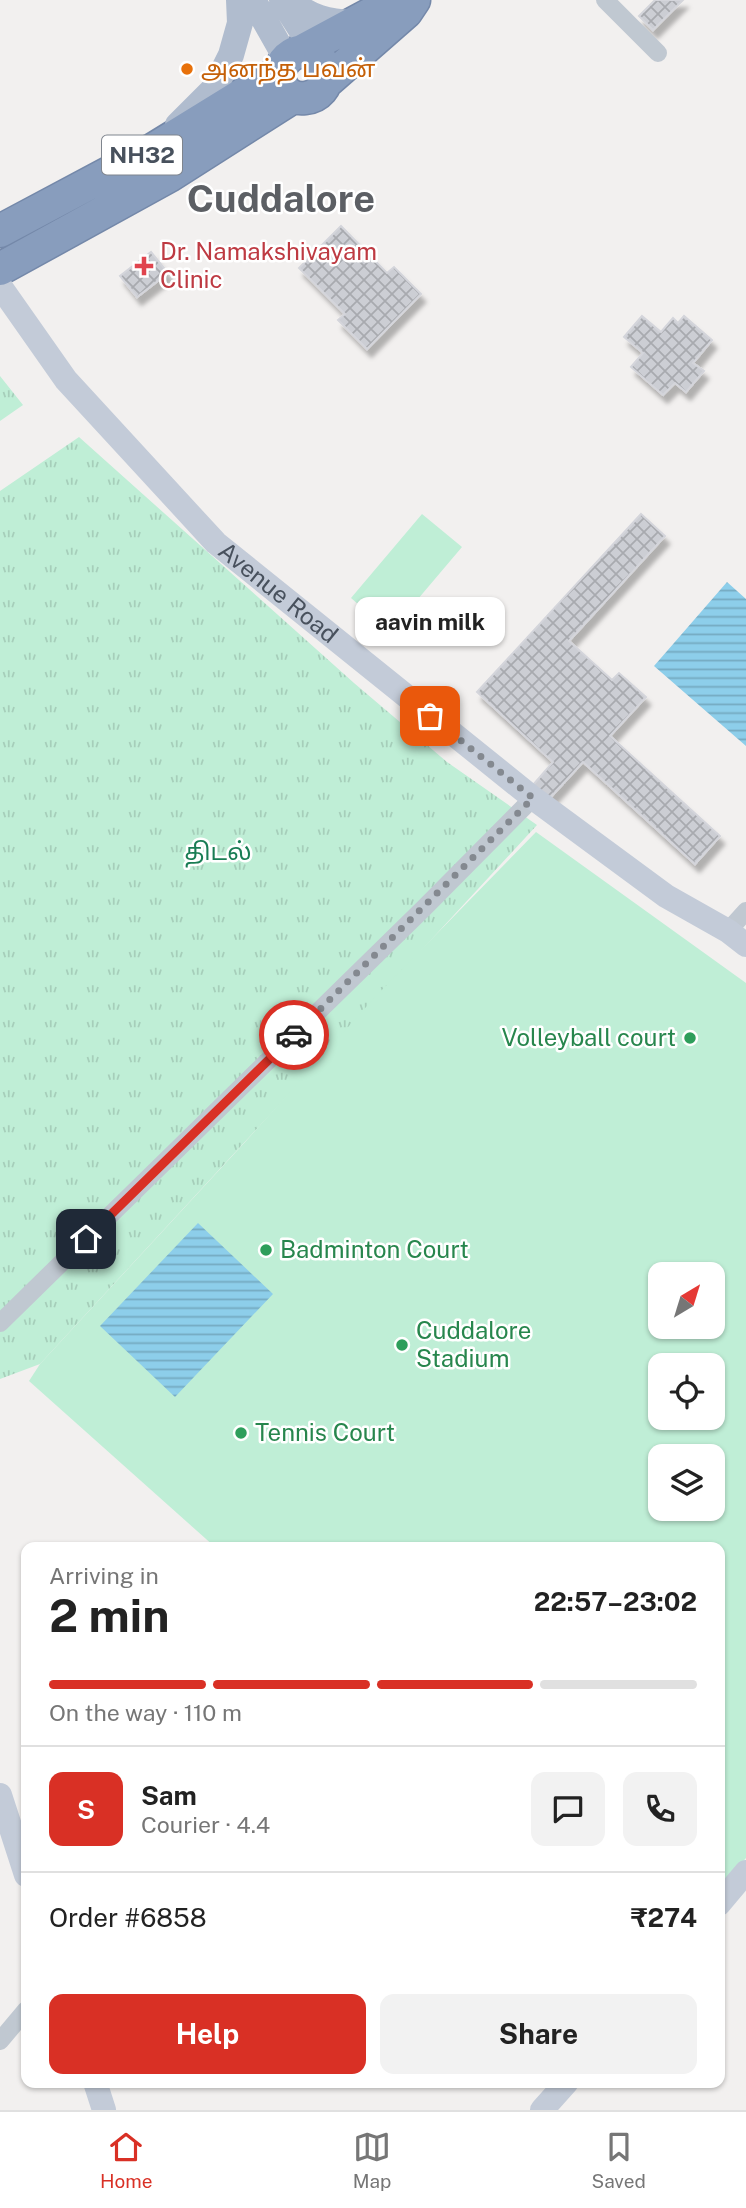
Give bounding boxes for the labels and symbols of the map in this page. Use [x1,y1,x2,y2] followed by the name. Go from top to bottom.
[201,54,376,85] place label: அனந்த பவன்
[179,61,195,77] marker: அனந்த பவன்
[102,136,182,174] road number: NH32
[187,176,375,221] district label: Cuddalore
[160,237,377,293] place label: Dr. Namakshivayam Clinic
[134,256,154,276] marker: Dr. Namakshivayam Clinic
[213,536,344,648] street label: Avenue Road
[355,597,505,646] callout: aavin milk
[400,686,460,746] pin
[184,837,252,868] park label: திடல்
[259,1000,329,1070] courier
[501,1023,676,1051] place label: Volleyball court
[682,1030,698,1046] marker: Volleyball court
[56,1209,116,1269] pin
[280,1235,469,1263] place label: Badminton Court
[258,1242,274,1258] marker: Badminton Court
[648,1262,724,1339] north arrow
[416,1316,531,1372] place label: Cuddalore Stadium
[394,1337,410,1353] marker: Cuddalore Stadium
[255,1418,395,1446] place label: Tennis Court
[233,1425,249,1441] marker: Tennis Court

